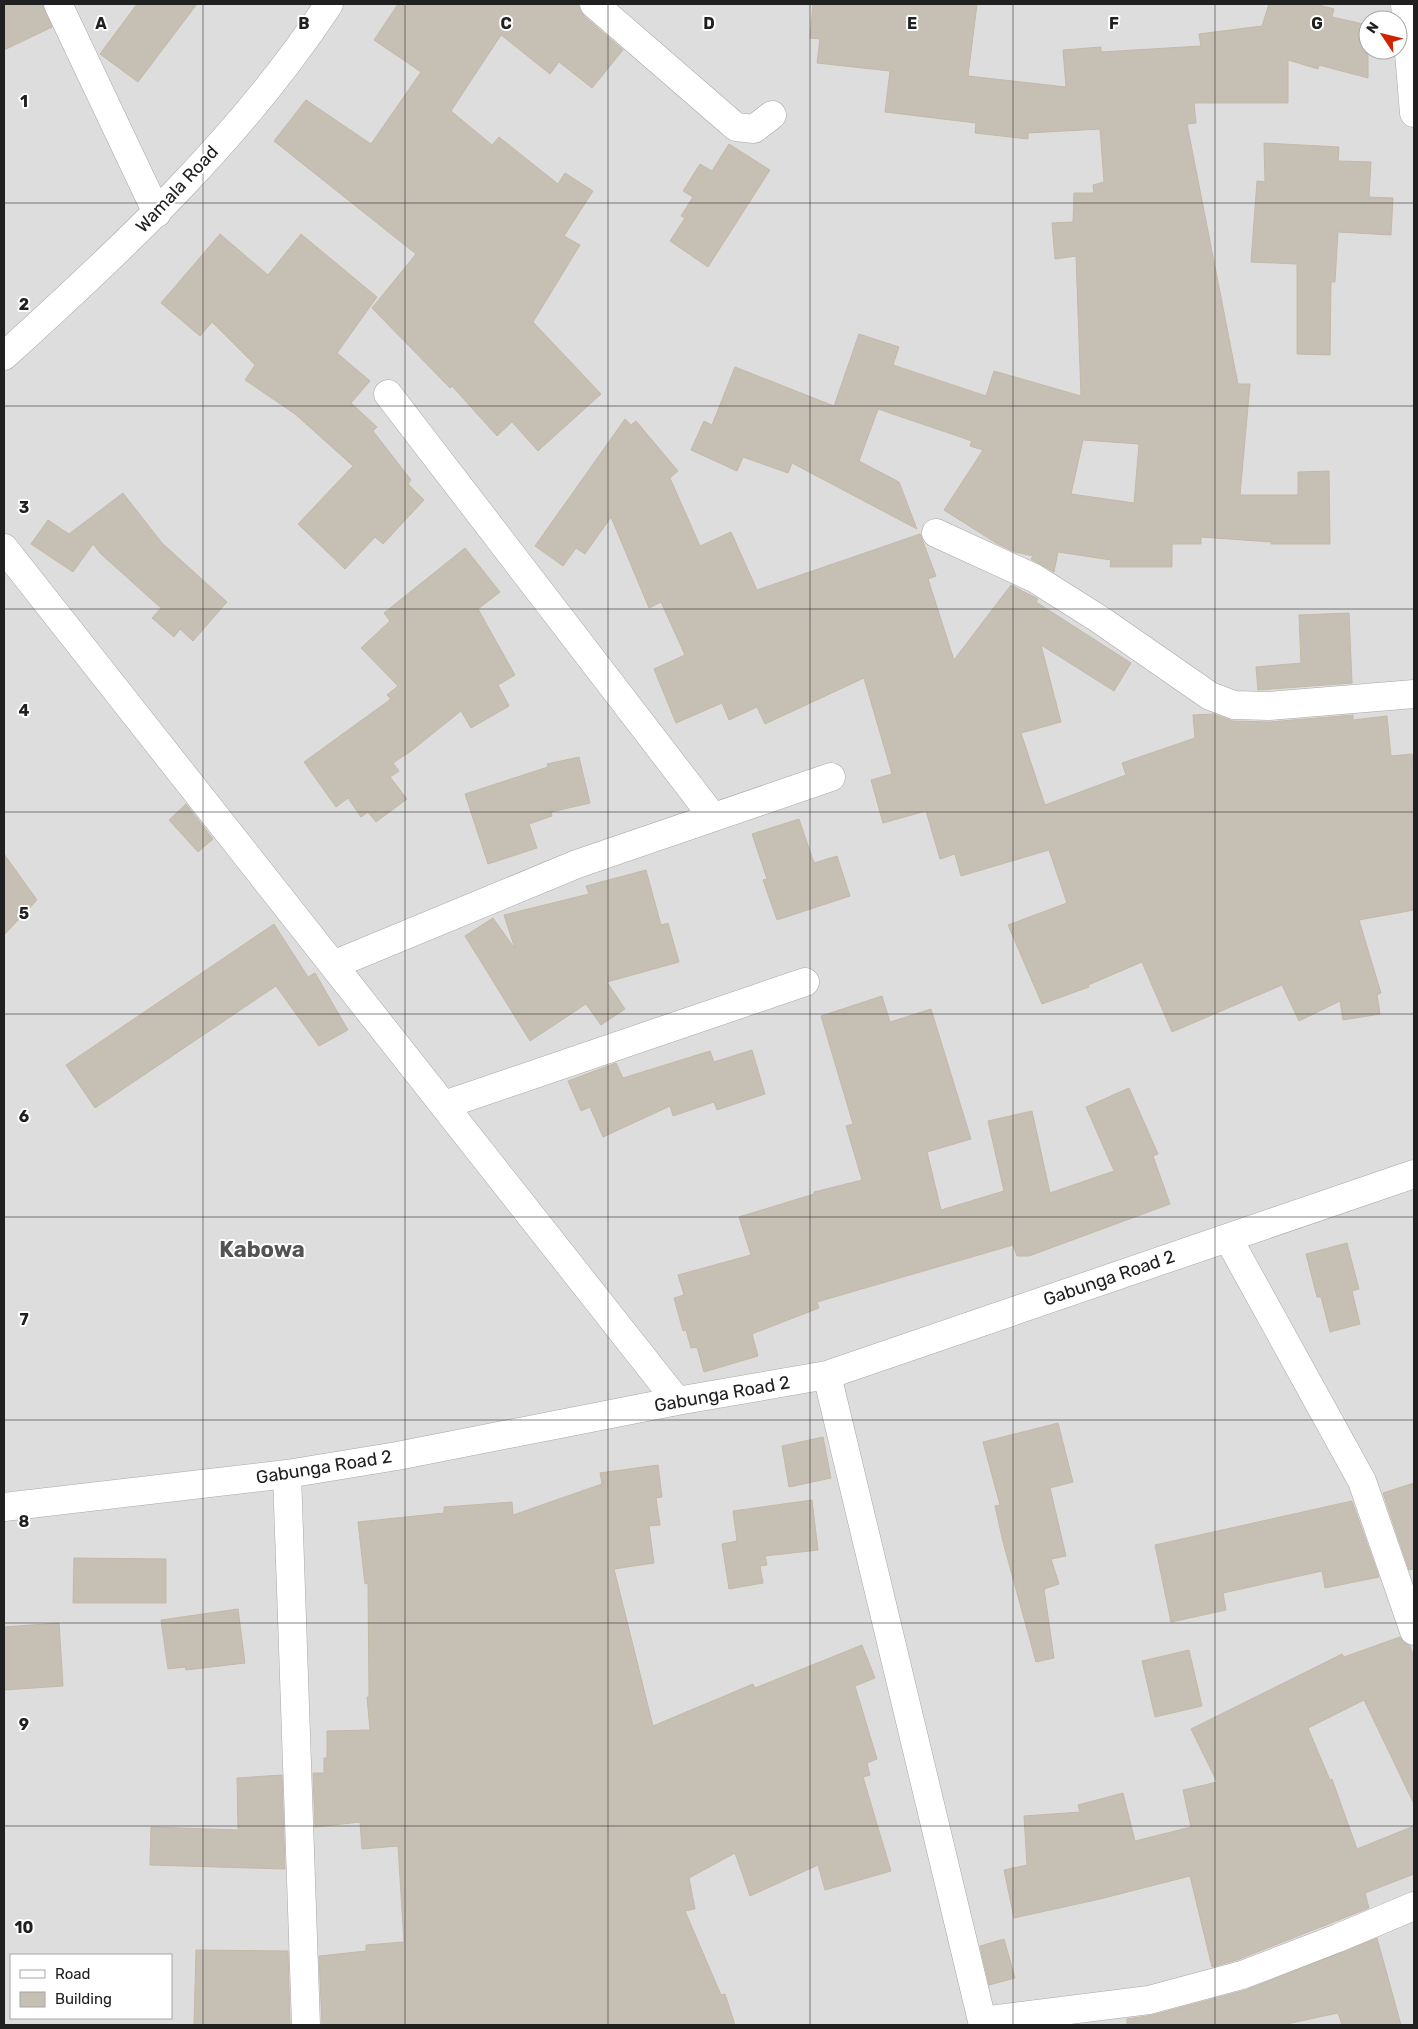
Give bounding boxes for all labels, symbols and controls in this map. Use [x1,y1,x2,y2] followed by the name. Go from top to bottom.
[1358,10,1408,60] north arrow
[95,14,107,33] text: A
[298,14,310,33] text: B
[500,14,512,33] text: C
[703,14,715,33] text: D
[907,14,917,33] text: E
[1109,14,1119,33] text: F
[1311,14,1323,33] text: G
[1363,19,1383,37] text: N
[20,92,28,111] text: 1
[131,141,223,237] street label: Wamala Road
[19,295,29,314] text: 2
[19,498,29,517] text: 3
[19,701,30,720] text: 4
[19,904,29,923] text: 5
[19,1107,29,1126] text: 6
[219,1236,305,1263] district label: Kabowa
[1040,1245,1178,1311] street label: Gabunga Road 2
[19,1310,29,1329] text: 7
[652,1371,792,1417] street label: Gabunga Road 2
[254,1445,394,1489] street label: Gabunga Road 2
[19,1512,30,1531] text: 8
[19,1715,29,1734] text: 9
[15,1918,34,1937] text: 10
[10,1954,172,2019] legend
[55,1965,91,1983] text: Road
[55,1990,112,2008] text: Building

